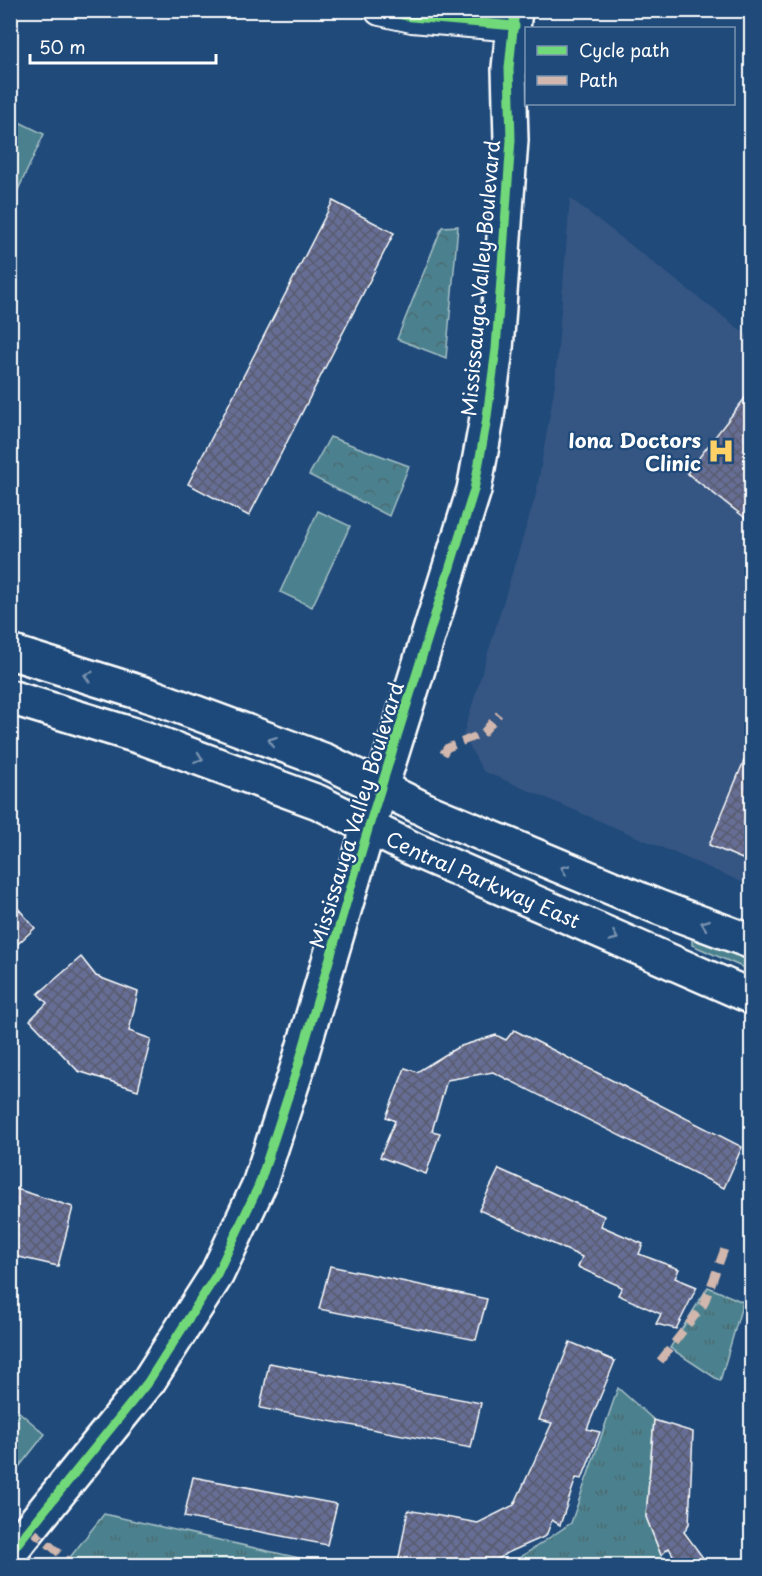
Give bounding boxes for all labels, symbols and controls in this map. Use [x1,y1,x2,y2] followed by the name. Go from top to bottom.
[30,27,216,65] scale bar
[525,27,735,105] legend
[39,33,86,60] text: 50 m
[579,36,670,63] text: Cycle path
[579,66,618,93] text: Path
[453,139,507,417] street label: Mississauga Valley Boulevard
[568,425,701,478] place label: Iona Doctors Clinic
[706,436,736,466] hospital icon: Iona Doctors Clinic
[83,671,94,683] one-way arrow
[301,678,411,952] street label: Mississauga Valley Boulevard
[267,735,277,748] one-way arrow
[192,751,203,763] one-way arrow
[381,823,585,935] street label: Central Parkway East
[560,864,571,876] one-way arrow
[700,919,711,932] one-way arrow
[607,929,618,941] one-way arrow

